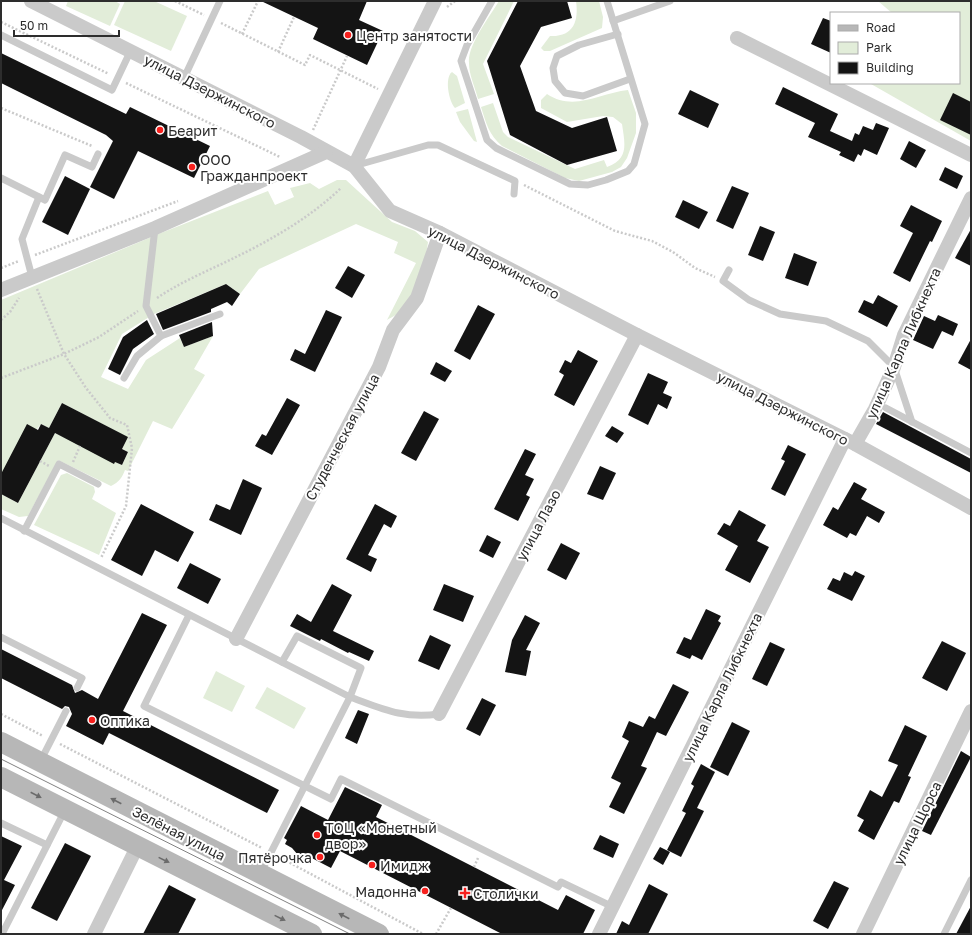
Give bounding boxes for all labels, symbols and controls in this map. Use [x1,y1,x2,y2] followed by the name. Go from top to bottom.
[14,12,119,38] scale bar
[830,12,960,84] legend
[20,18,48,33] text: 50 m
[866,20,895,35] text: Road
[356,27,472,44] place label: Центр занятости
[343,30,353,40] marker: Центр занятости
[866,40,892,55] text: Park
[141,50,279,132] street label: улица Дзержинского
[866,60,914,75] text: Building
[168,122,217,139] place label: Беарит
[155,125,165,135] marker: Беарит
[200,151,308,184] place label: ООО Гражданпроект
[187,162,197,172] marker: ООО Гражданпроект
[425,221,563,303] street label: улица Дзержинского
[862,265,944,421] street label: улица Карла Либкнехта
[714,367,852,449] street label: улица Дзержинского
[301,371,383,503] street label: Студенческая улица
[512,486,564,564] street label: улица Лазо
[678,610,766,764] street label: улица Карла Либкнехта
[100,712,150,729] place label: Оптика
[87,715,97,725] marker: Оптика
[889,778,945,868] street label: улица Щорса
[30,792,41,798] one-way arrow
[110,797,121,804] one-way arrow
[130,802,228,864] street label: Зелёная улица
[325,819,437,852] place label: ТОЦ «Монетный двор»
[312,830,322,840] marker: ТОЦ «Монетный двор»
[238,849,312,866] place label: Пятёрочка
[315,852,325,862] marker: Пятёрочка
[158,857,170,863] one-way arrow
[380,857,429,874] place label: Имидж
[367,860,377,870] marker: Имидж
[355,883,417,900] place label: Мадонна
[473,885,539,902] place label: Столички
[420,886,430,896] marker: Мадонна
[460,888,470,898] marker: Столички
[338,913,350,920] one-way arrow
[275,915,286,921] one-way arrow

